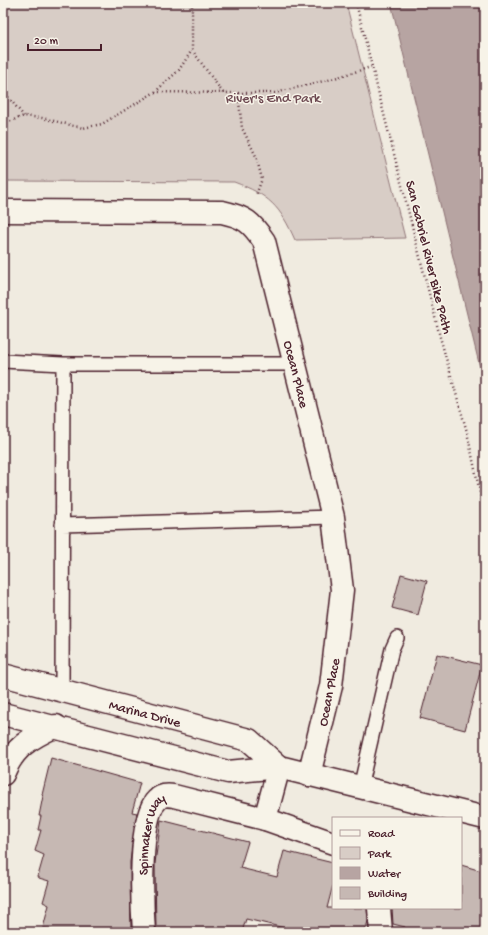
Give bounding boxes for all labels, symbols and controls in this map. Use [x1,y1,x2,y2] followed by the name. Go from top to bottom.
[28,26,101,52] scale bar
[34,35,59,49] text: 20 m
[226,91,322,108] park label: River's End Park
[400,179,455,337] street label: San Gabriel River Bike Path
[278,339,312,411] street label: Ocean Place
[316,656,346,728] street label: Ocean Place
[107,697,183,733] street label: Marina Drive
[136,790,169,875] street label: Spinnaker Way
[332,817,462,909] legend
[368,828,395,842] text: Road
[367,848,393,862] text: Park
[368,868,402,882] text: Water
[367,888,407,902] text: Building

